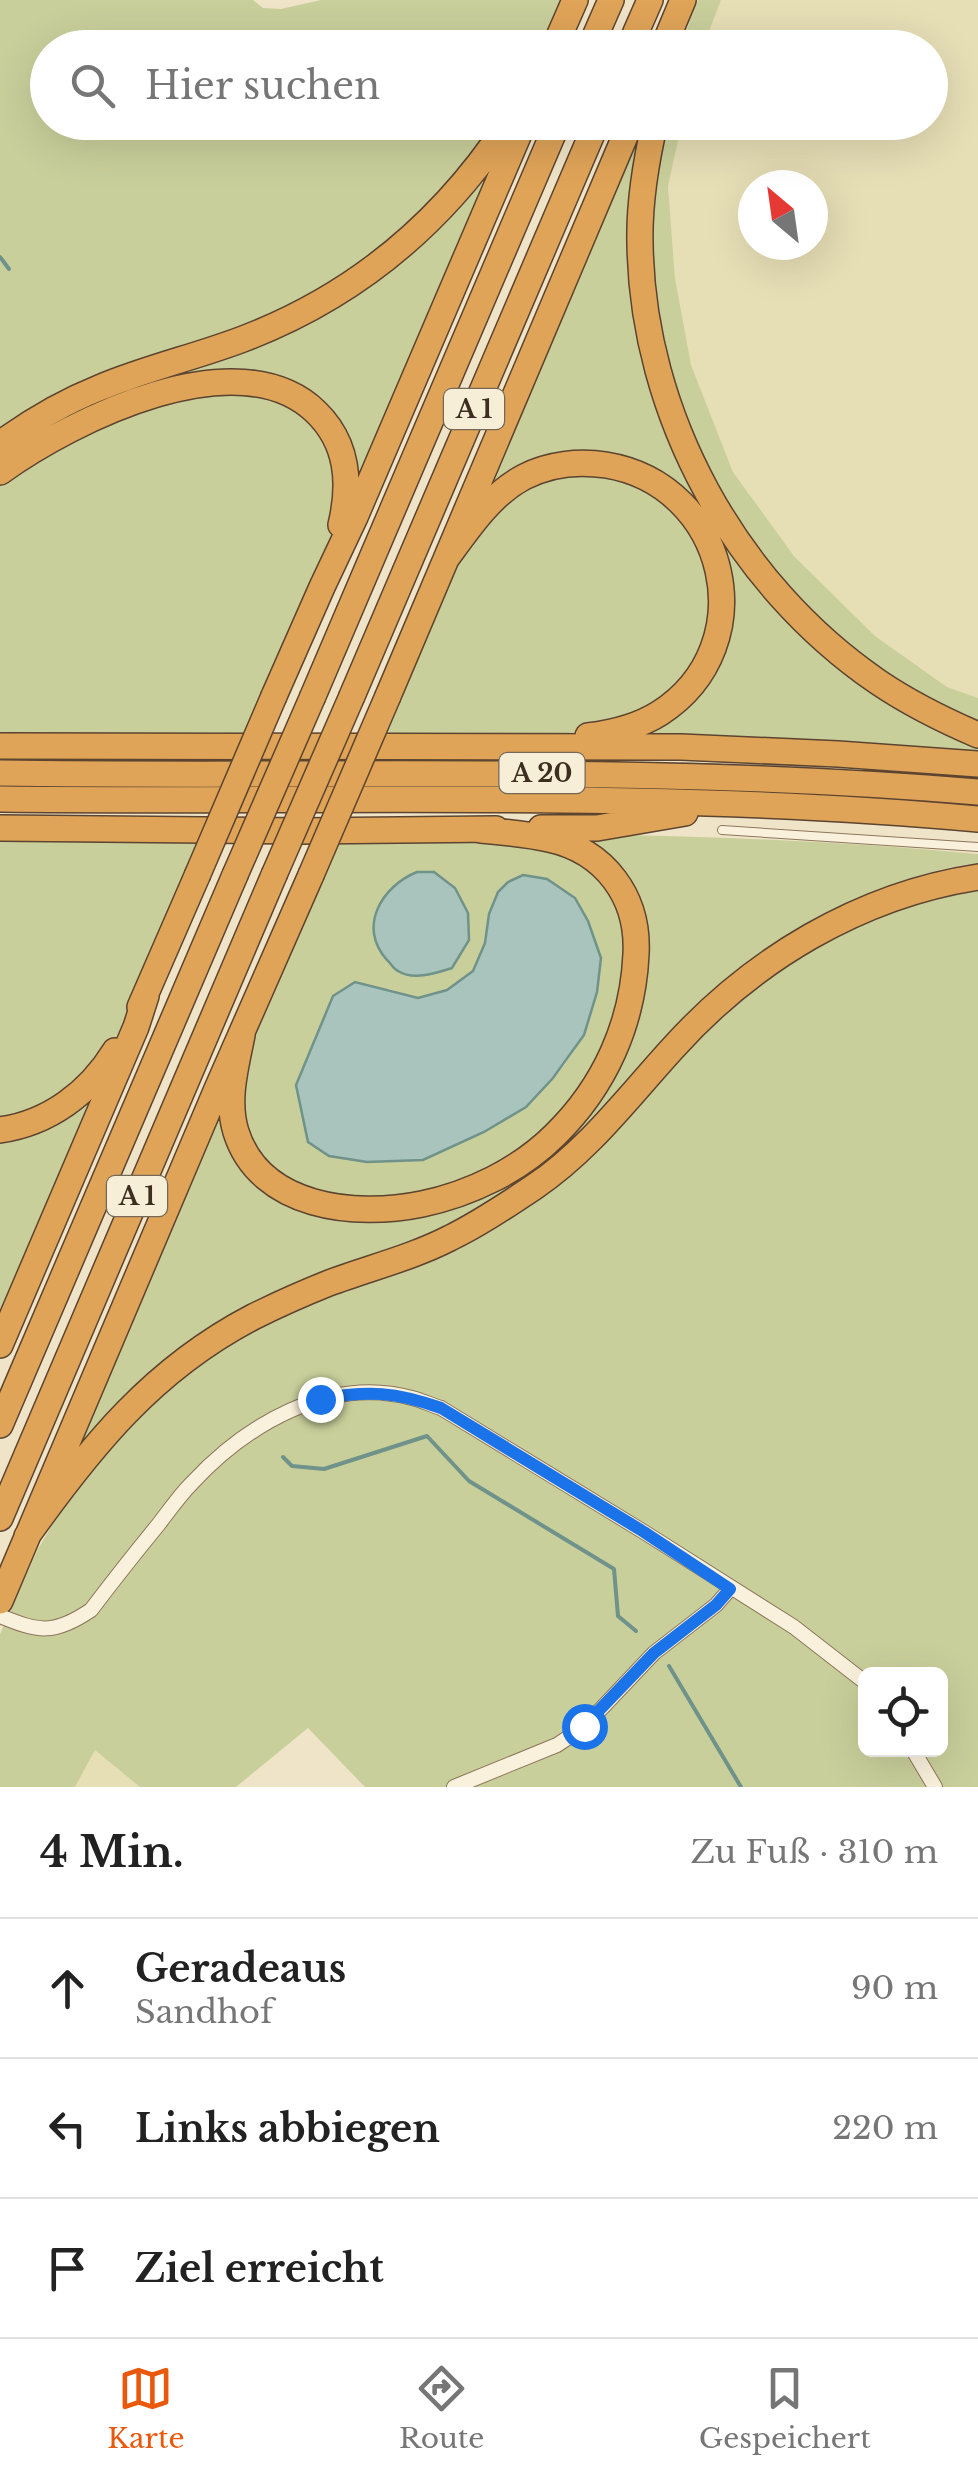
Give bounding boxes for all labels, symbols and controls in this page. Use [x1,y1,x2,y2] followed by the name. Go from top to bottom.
[30,30,948,140] search box
[65,58,120,113] icon: search
[145,62,380,109] text: Hier suchen
[738,170,828,260] north arrow
[444,389,504,429] road number: A 1
[500,753,584,793] road number: A 20
[107,1176,167,1216] road number: A 1
[298,1377,344,1423] route end
[858,1667,948,1757] map controls
[858,1667,948,1757] button: locate
[562,1704,608,1750] route start
[40,1826,184,1878] text: 4 Min.
[690,1832,938,1872] text: Zu Fuß · 310 m
[135,1945,346,1992] text: Geradeaus
[40,1961,95,2016] icon: ahead
[851,1968,938,2008] text: 90 m
[135,1992,273,2032] text: Sandhof
[40,2101,95,2156] icon: left
[135,2105,440,2152] text: Links abbiegen
[832,2108,938,2148] text: 220 m
[40,2241,95,2296] icon: arrive
[135,2245,384,2292] text: Ziel erreicht
[107,2361,185,2456] tab: Karte
[399,2361,484,2456] tab: Route
[699,2361,871,2456] tab: Gespeichert

